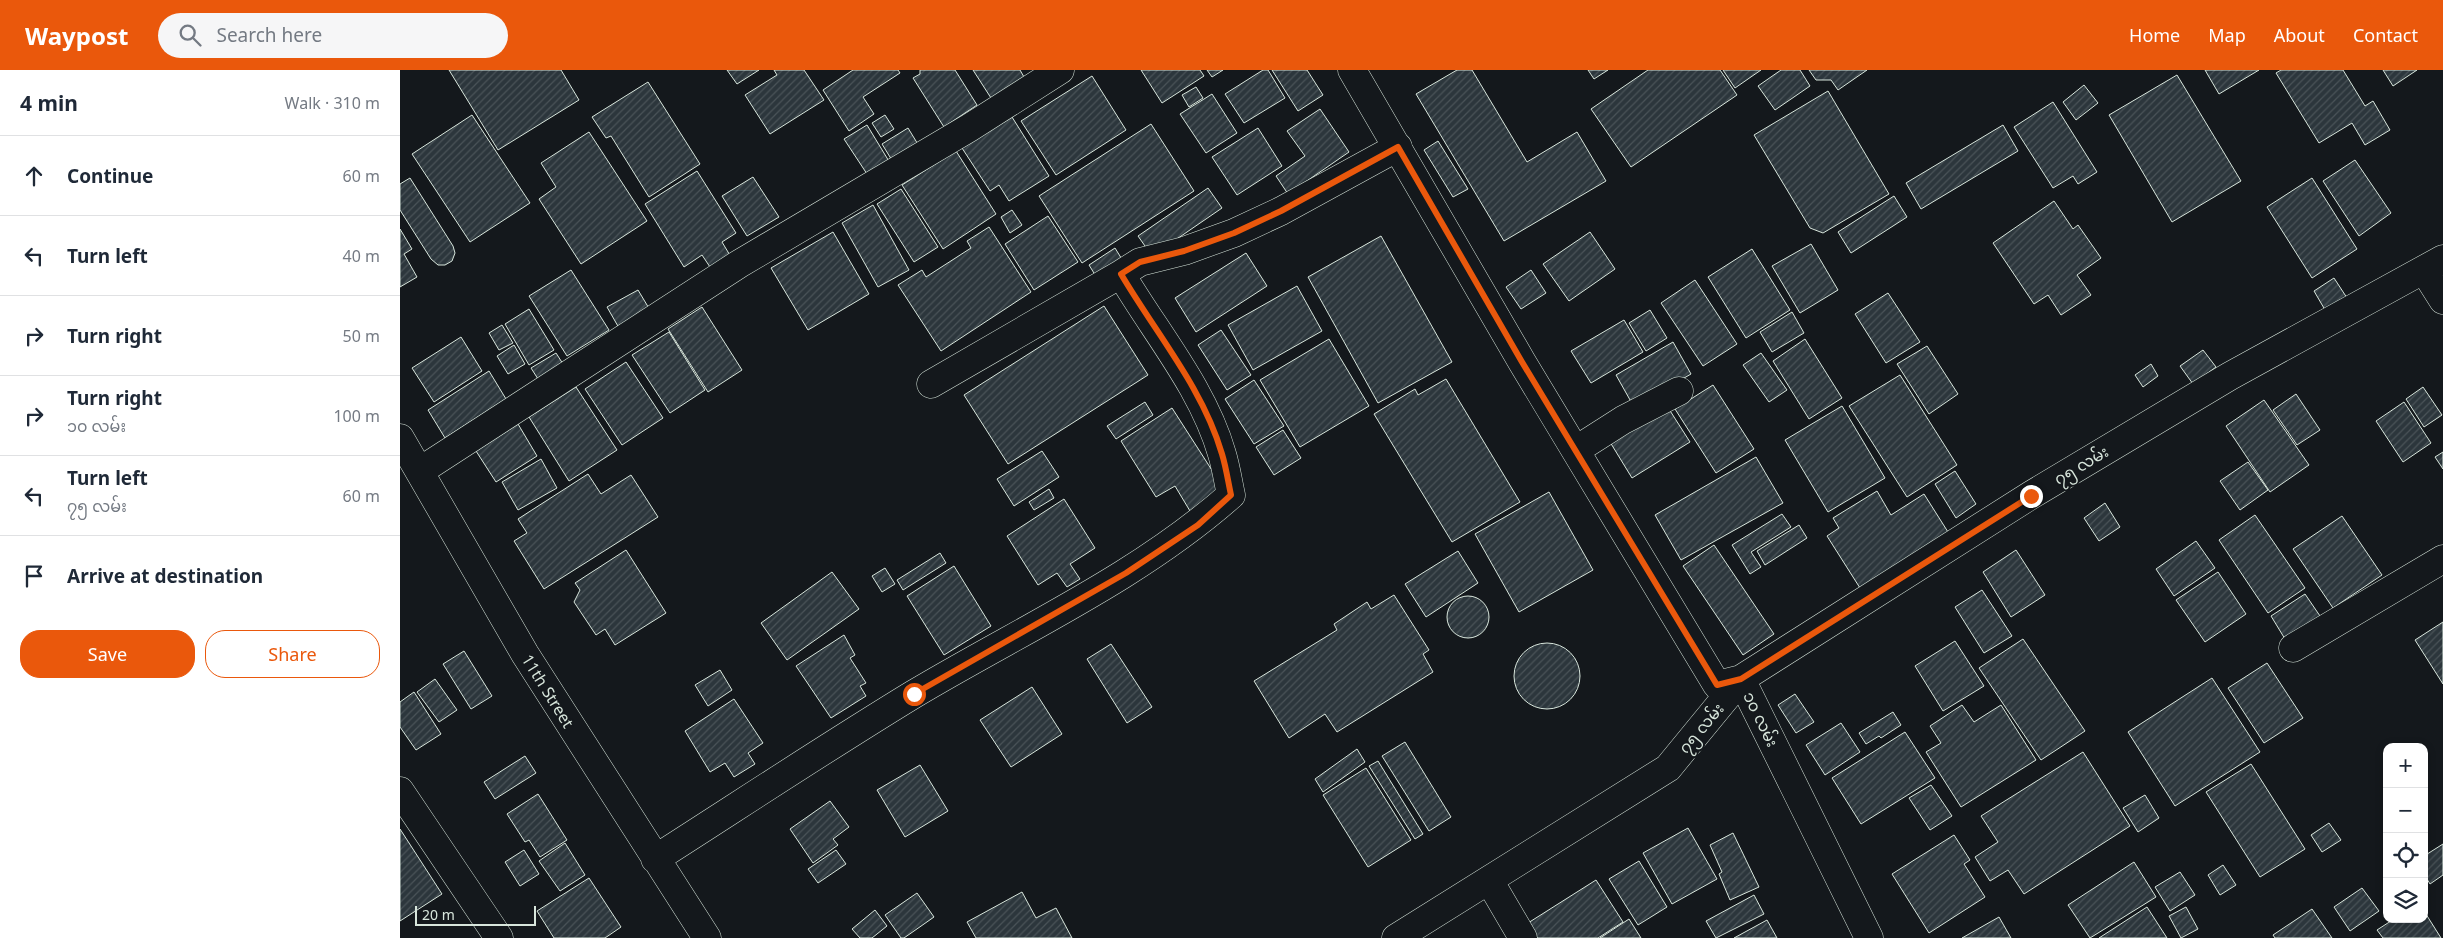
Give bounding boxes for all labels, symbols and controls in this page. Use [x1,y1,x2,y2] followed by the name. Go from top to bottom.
[158,13,508,58] search box
[25,19,128,52] text: Waypost
[176,21,204,49] icon: search
[216,22,322,48] text: Search here
[2129,23,2180,47] text: Home
[2208,23,2246,47] text: Map
[2274,23,2325,47] text: About
[2353,23,2418,47] text: Contact
[20,89,78,117] text: 4 min
[285,92,380,114] text: Walk · 310 m
[20,162,48,190] icon: ahead
[67,163,153,189] text: Continue
[343,165,380,187] text: 60 m
[20,242,48,270] icon: left
[67,243,148,269] text: Turn left
[343,245,380,267] text: 40 m
[20,322,48,350] icon: right
[67,323,162,349] text: Turn right
[343,325,380,347] text: 50 m
[67,385,162,411] text: Turn right
[20,402,48,430] icon: right
[333,405,380,427] text: 100 m
[67,415,126,437] text: ၁၀ လမ်း
[2050,440,2114,492] street label: ၇၅ လမ်း
[67,465,148,491] text: Turn left
[20,482,48,510] icon: left
[343,485,380,507] text: 60 m
[2020,485,2043,508] route end
[67,495,127,517] text: ၇၅ လမ်း
[20,562,48,590] icon: arrive
[67,563,263,589] text: Arrive at destination
[20,630,195,678] button: Save
[205,630,380,678] button: Share
[517,650,579,732] street label: 11th Street
[903,683,926,706] route start
[1738,688,1784,750] street label: ၁၀ လမ်း
[1673,698,1731,760] street label: ၇၅ လမ်း
[2383,743,2428,923] map controls
[2383,743,2428,788] button: +
[2383,788,2428,833] button: −
[2383,833,2428,878] button: locate
[2383,878,2428,923] button: layers
[415,903,536,926] scale bar
[422,905,455,924] text: 20 m

